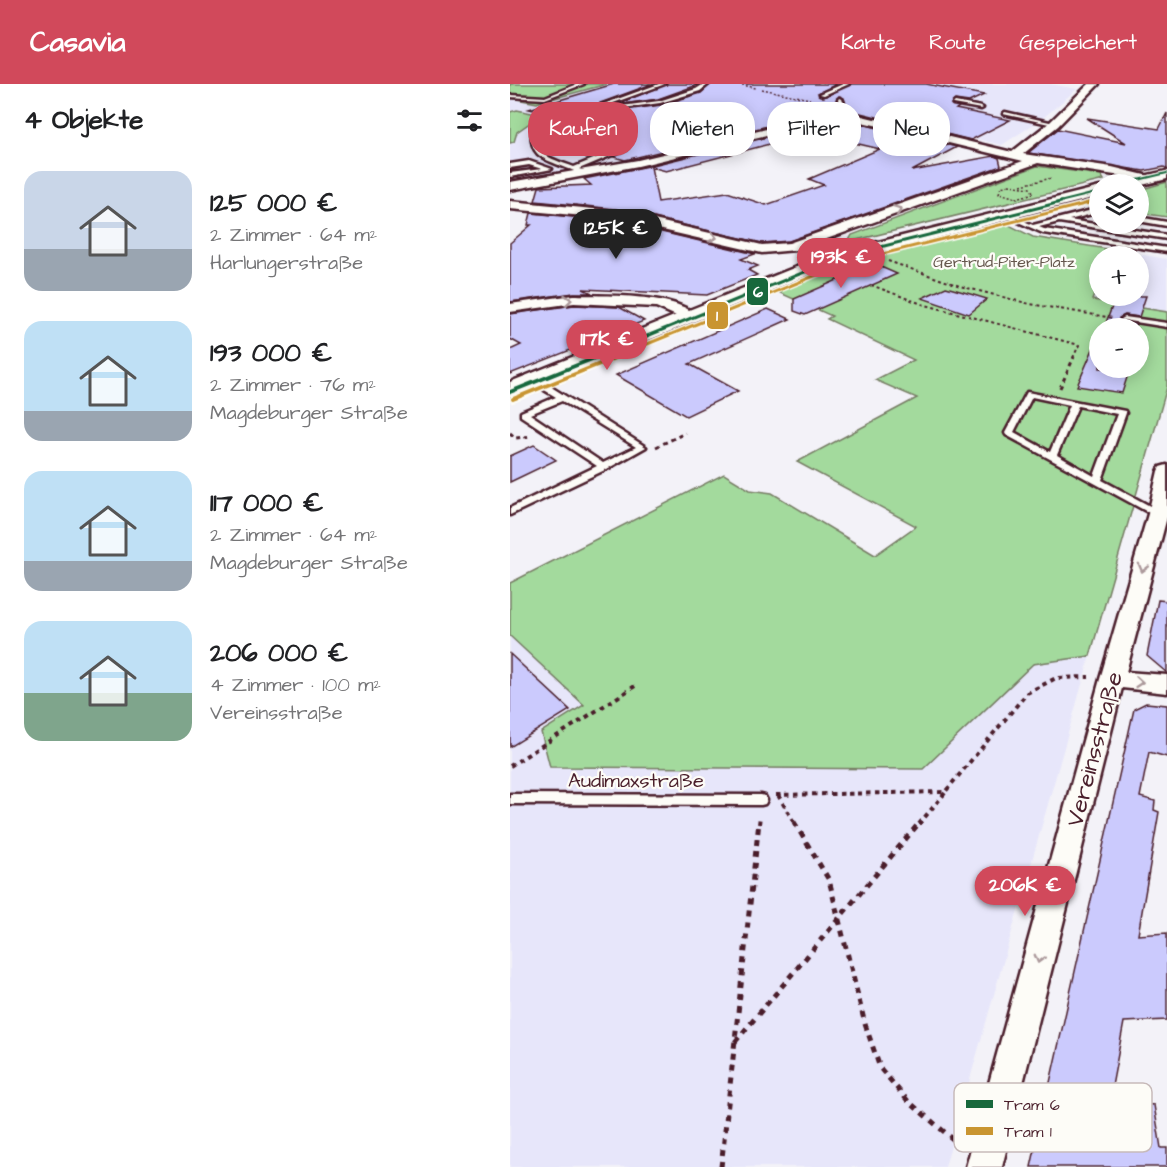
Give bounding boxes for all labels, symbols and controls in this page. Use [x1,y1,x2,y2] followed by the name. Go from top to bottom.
[30,23,125,62] text: Casavia
[841,28,896,57] text: Karte
[929,28,986,57] text: Route
[1019,28,1137,57] text: Gespeichert
[24,102,143,138] text: 4 Objekte
[528,102,638,156] chip: Kaufen
[650,102,755,156] chip: Mieten
[767,102,861,156] chip: Filter
[873,102,950,156] chip: Neu
[453,104,486,137] icon: filters
[1089,174,1149,378] map controls
[1089,174,1149,234] button: layers
[210,185,337,221] text: 125 000 €
[72,195,144,267] icon: home
[892,205,902,218] one-way arrow
[567,209,665,260] pin: 125K €
[584,214,648,242] text: 125K €
[210,221,377,249] text: 2 Zimmer · 64 m²
[707,230,717,242] one-way arrow
[792,238,890,289] pin: 193K €
[811,243,871,271] text: 193K €
[1089,246,1149,306] button: +
[210,249,363,277] text: Harlungerstraße
[933,251,1075,273] park label: Gertrud-Piter-Platz
[746,277,769,306] line badge: 6
[753,281,763,303] text: 6
[563,294,573,307] one-way arrow
[706,301,729,330] line badge: 1
[716,305,719,327] text: 1
[1089,318,1149,378] button: −
[558,320,656,371] pin: 117K €
[580,325,634,353] text: 117K €
[210,335,332,371] text: 193 000 €
[72,345,144,417] icon: home
[210,371,376,399] text: 2 Zimmer · 76 m²
[210,399,408,427] text: Magdeburger Straße
[210,485,323,521] text: 117 000 €
[72,495,144,567] icon: home
[210,521,377,549] text: 2 Zimmer · 64 m²
[210,549,408,577] text: Magdeburger Straße
[1137,563,1150,573] one-way arrow
[210,635,348,671] text: 206 000 €
[72,645,144,717] icon: home
[1058,668,1132,831] street label: Vereinsstraße
[210,671,381,699] text: 4 Zimmer · 100 m²
[1135,675,1144,688] one-way arrow
[210,699,343,727] text: Vereinsstraße
[568,767,704,795] street label: Audimaxstraße
[976,866,1074,917] pin: 206K €
[989,871,1061,899] text: 206K €
[1033,954,1046,964] one-way arrow
[954,1083,1152,1152] legend
[1004,1094,1060,1116] text: Tram 6
[1004,1121,1052,1143] text: Tram 1

